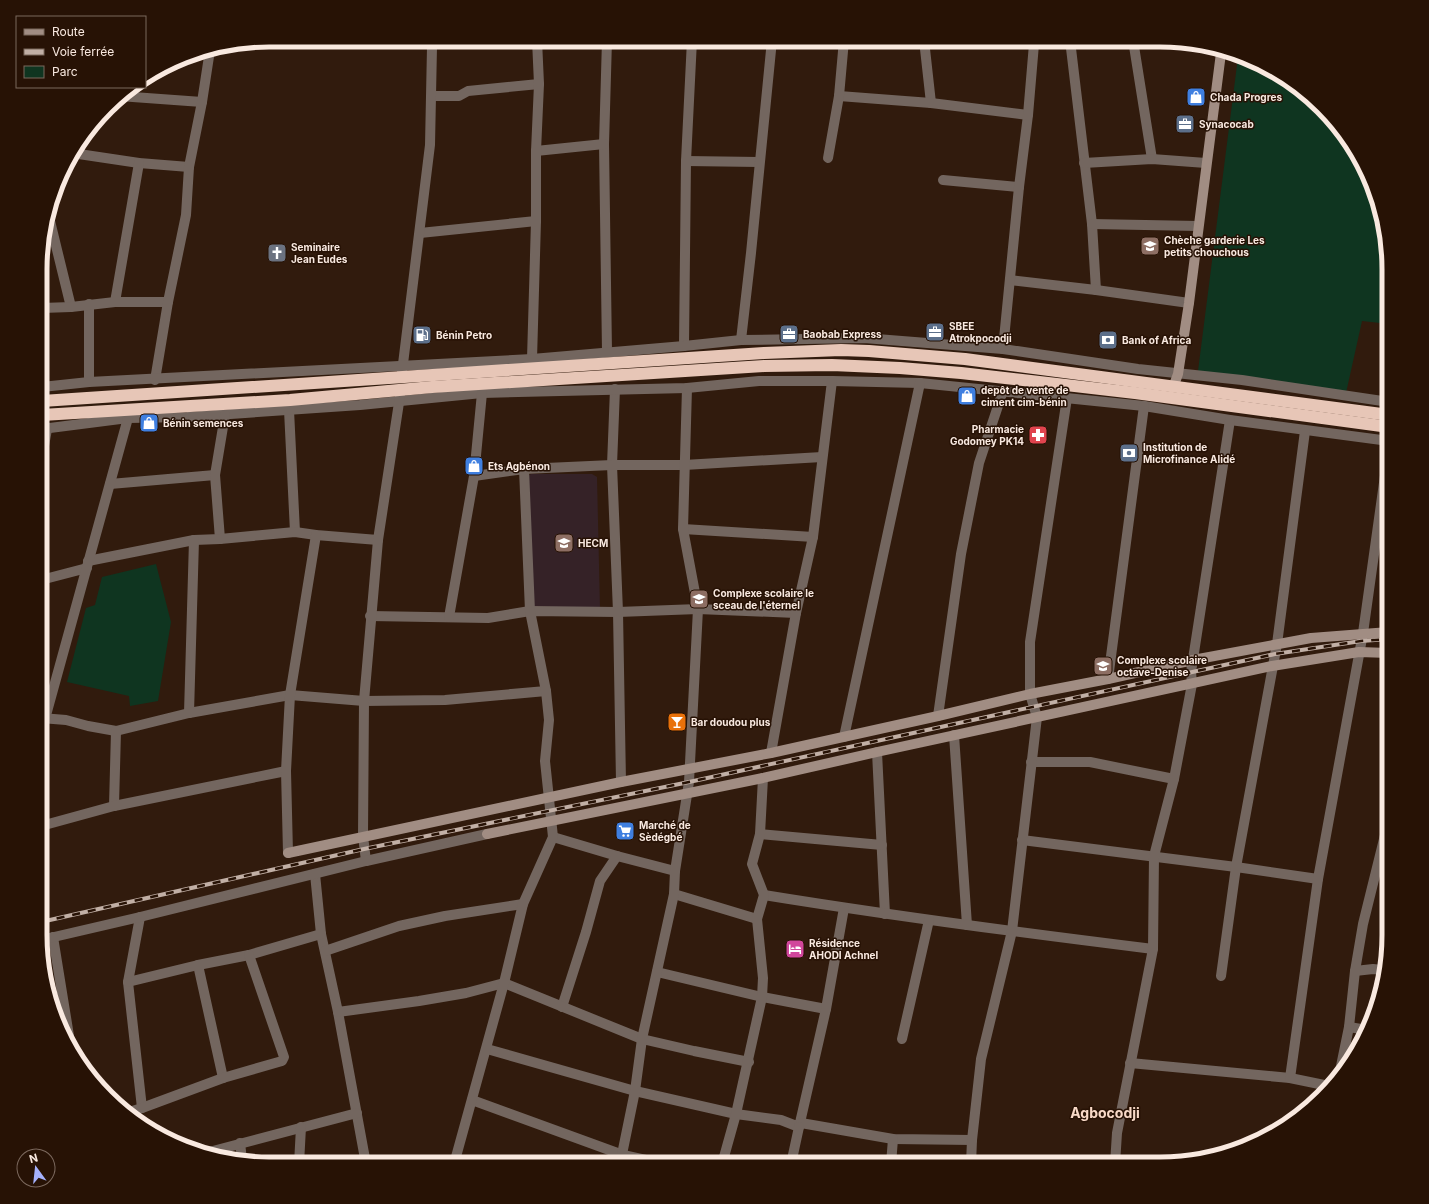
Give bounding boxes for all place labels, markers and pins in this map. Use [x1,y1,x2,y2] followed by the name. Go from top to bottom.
[1185,86,1207,108] shop icon: Chada Progres
[1210,91,1282,104] place label: Chada Progres
[1174,113,1196,135] office icon: Synacocab
[1199,118,1254,131] place label: Synacocab
[1164,234,1265,258] place label: Chèche garderie Les petits chouchous
[1139,235,1161,257] school or university icon: Chèche garderie Les petits chouchous
[291,241,348,265] place label: Seminaire Jean Eudes
[266,242,288,264] church icon: Seminaire Jean Eudes
[949,320,1012,344] place label: SBEE Atrokpocodji
[924,321,946,343] office icon: SBEE Atrokpocodji
[778,323,800,345] office icon: Baobab Express
[411,324,433,346] fuel station icon: Bénin Petro
[803,328,882,340] place label: Baobab Express
[436,329,492,341] place label: Bénin Petro
[1097,329,1119,351] bank icon: Bank of Africa
[1122,334,1191,346] place label: Bank of Africa
[981,384,1069,408] place label: depôt de vente de ciment cim-bénin
[956,385,978,407] shop icon: depôt de vente de ciment cim-bénin
[138,412,160,434] shop icon: Bénin semences
[163,417,244,429] place label: Bénin semences
[950,423,1024,448] place label: Pharmacie Godomey PK14
[1027,424,1049,446] pharmacy icon: Pharmacie Godomey PK14
[1143,441,1235,465] place label: Institution de Microfinance Alidé
[1118,442,1140,464] bank icon: Institution de Microfinance Alidé
[463,455,485,477] shop icon: Ets Agbénon
[488,460,550,473] place label: Ets Agbénon
[553,532,575,554] school or university icon: HECM
[578,537,608,549] place label: HECM
[713,587,814,611] place label: Complexe scolaire le sceau de l'éternel
[688,588,710,610] school or university icon: Complexe scolaire le sceau de l'éternel
[1117,654,1207,678] place label: Complexe scolaire octave-Denise
[1092,655,1114,677] school or university icon: Complexe scolaire octave-Denise
[666,711,688,733] bar icon: Bar doudou plus
[691,716,771,728] place label: Bar doudou plus
[639,819,691,844] place label: Marché de Sèdégbé
[614,820,636,842] supermarket icon: Marché de Sèdégbé
[809,937,879,961] place label: Résidence AHODI Achnel
[784,938,806,960] hotel icon: Résidence AHODI Achnel

